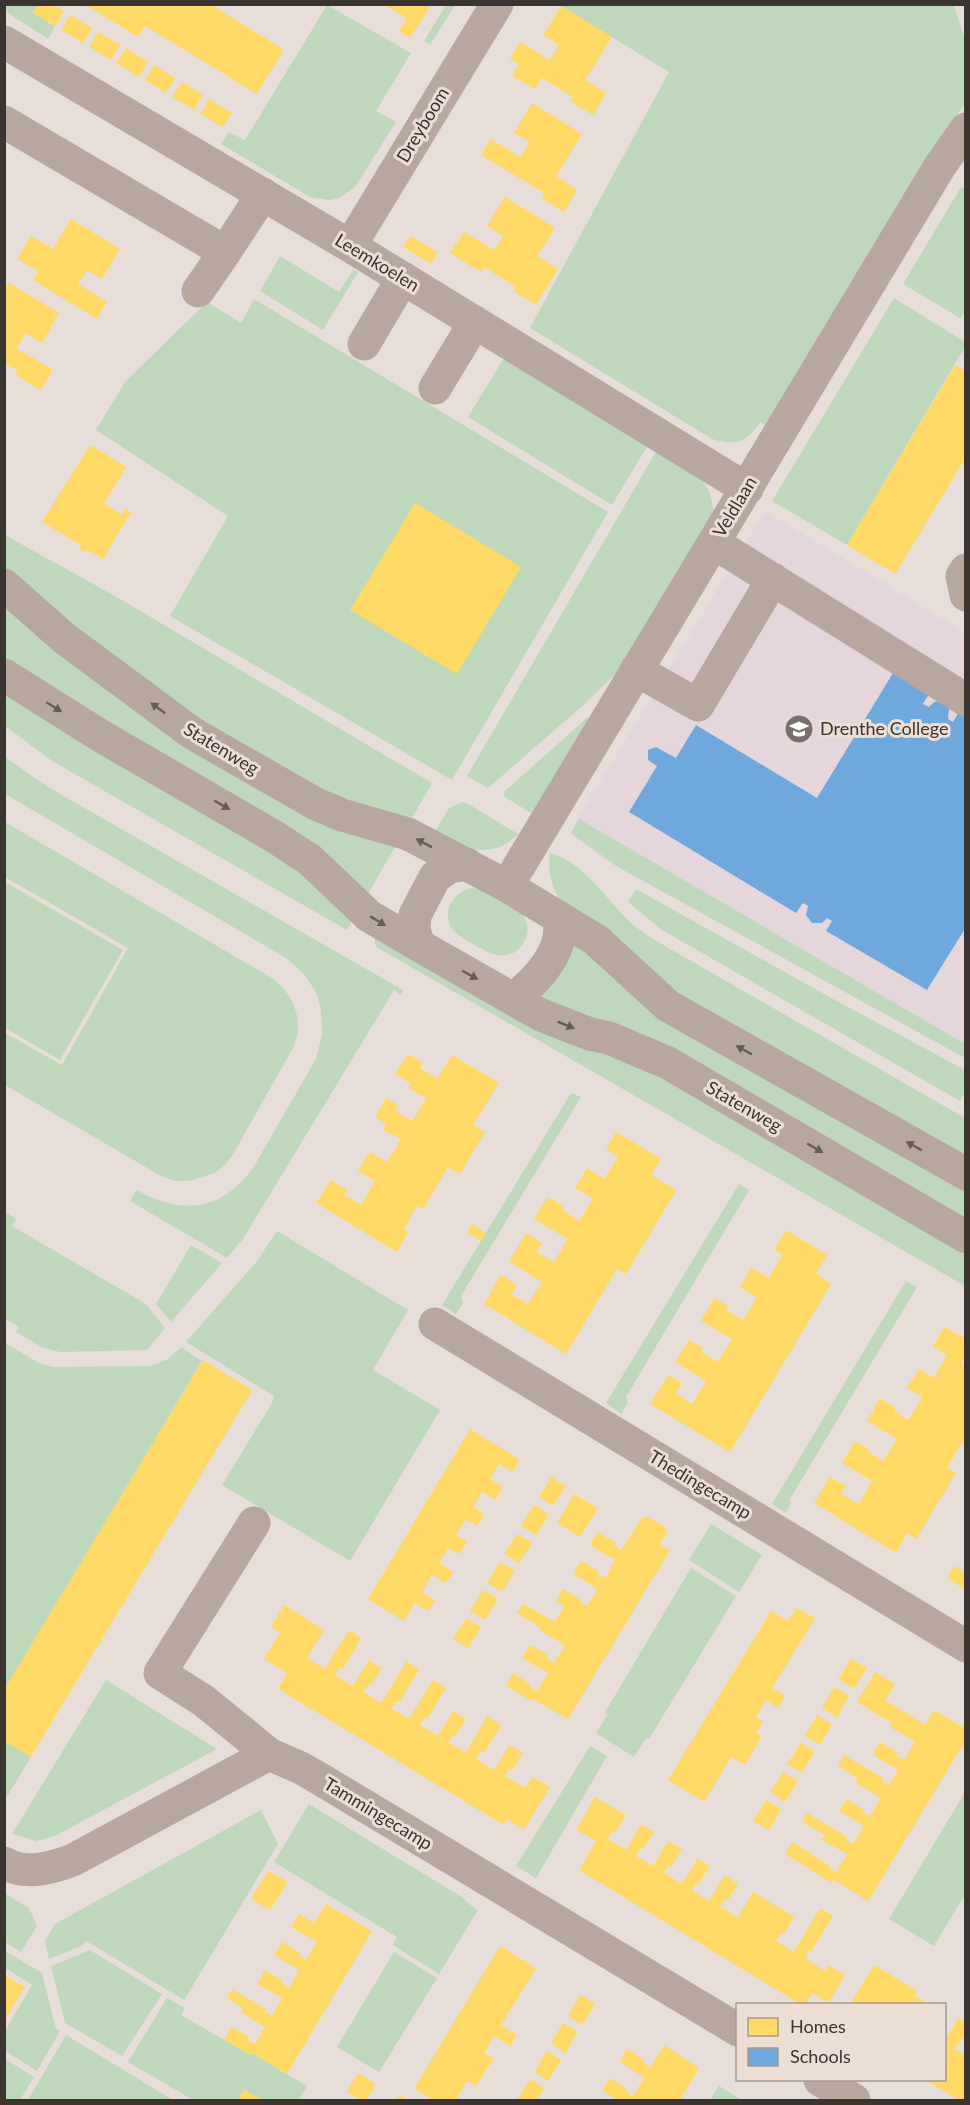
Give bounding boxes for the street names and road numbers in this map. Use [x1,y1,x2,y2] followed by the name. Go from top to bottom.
[391,83,453,166] street label: Dreyboom
[331,228,424,296] street label: Leemkoelen
[707,472,761,541] street label: Veldlaan
[180,717,263,779] street label: Statenweg
[703,1076,786,1137] street label: Statenweg
[645,1445,756,1523] street label: Thedingecamp
[320,1772,437,1854] street label: Tammingecamp

